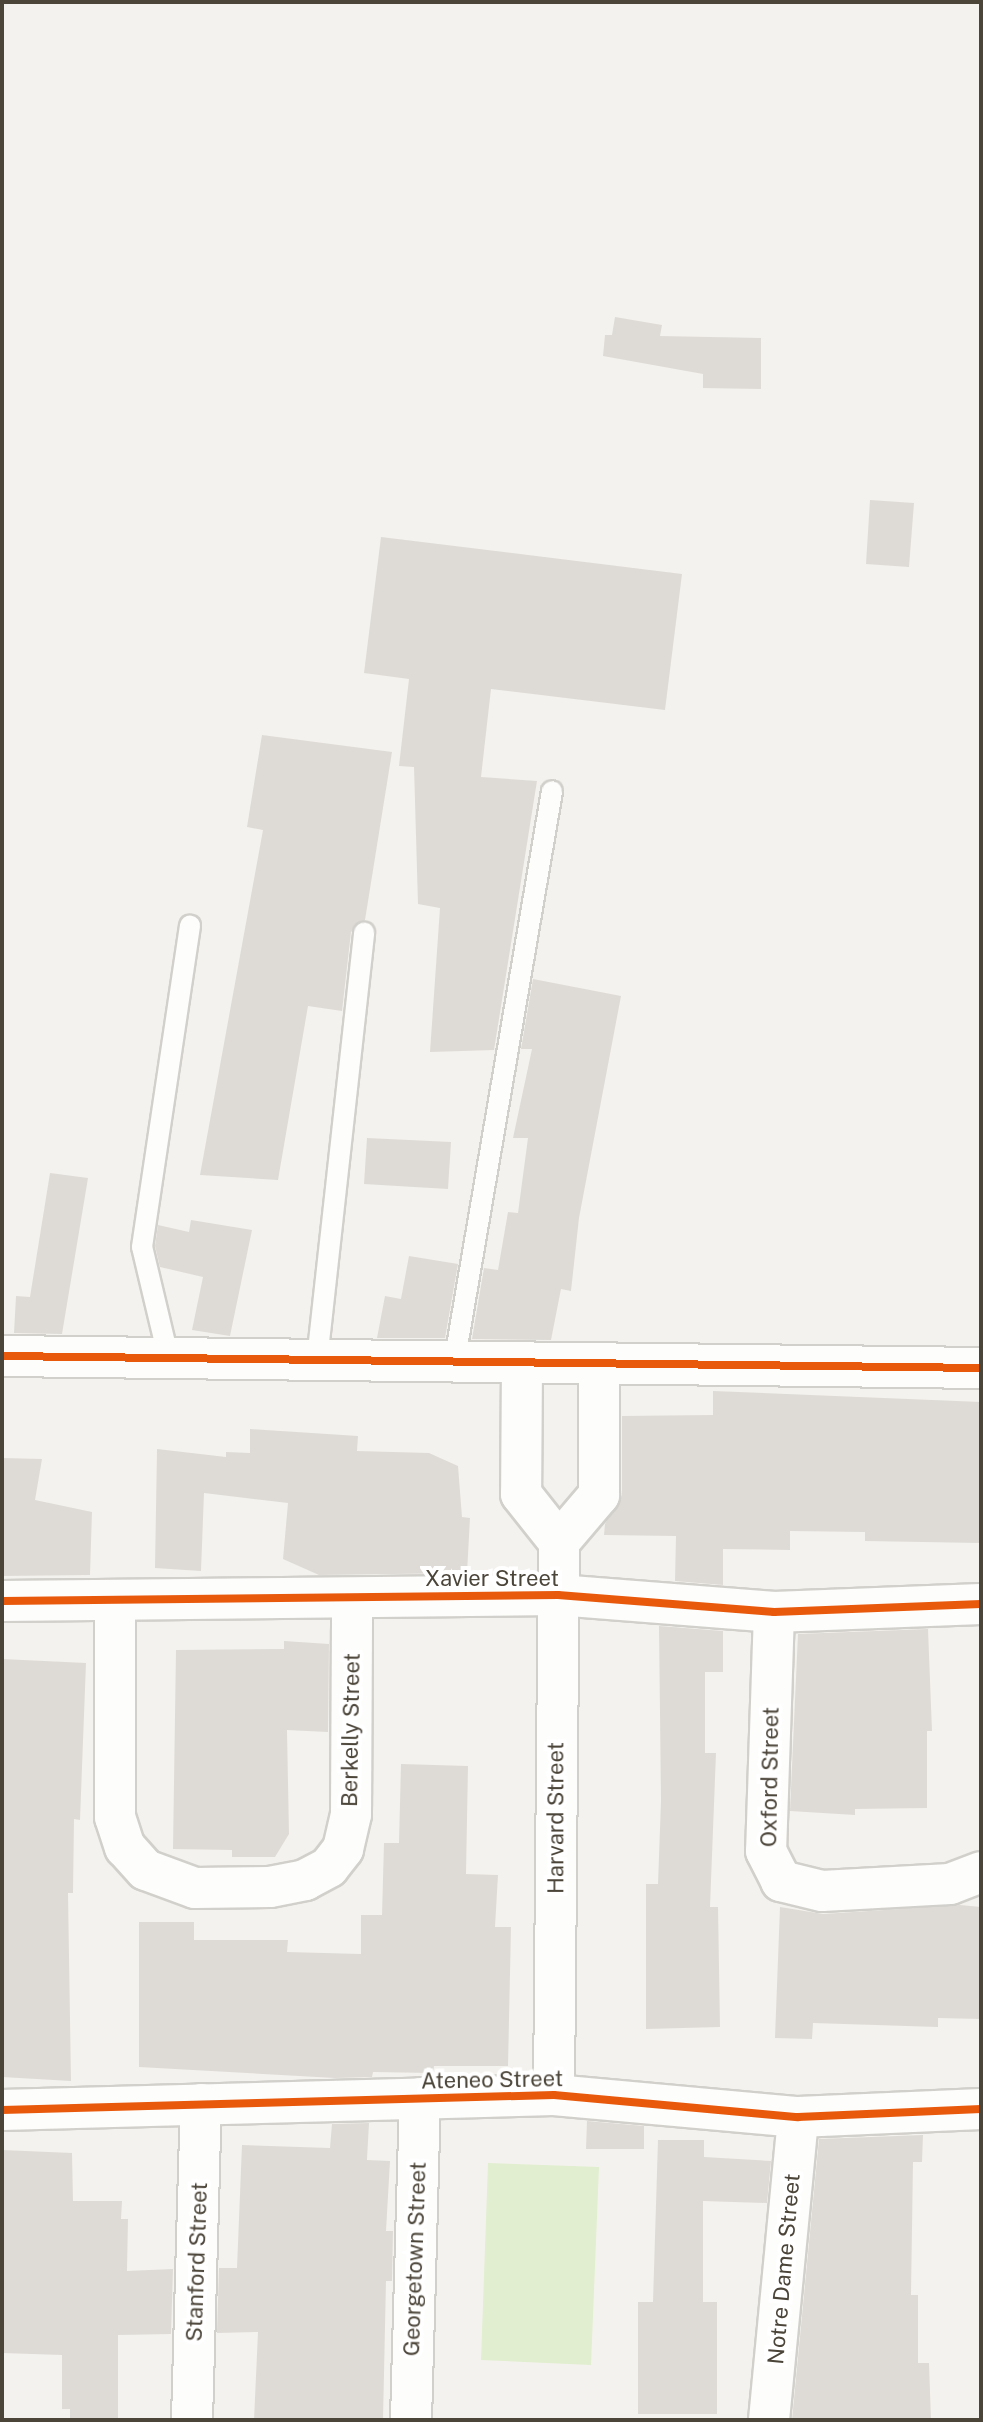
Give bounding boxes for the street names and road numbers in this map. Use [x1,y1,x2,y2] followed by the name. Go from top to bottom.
[425,1566,559,1592] street label: Xavier Street
[336,1653,366,1807] street label: Berkelly Street
[756,1707,784,1847] street label: Oxford Street
[543,1742,569,1894] street label: Harvard Street
[421,2066,563,2094] street label: Ateneo Street
[398,2161,432,2357] street label: Georgetown Street
[762,2172,806,2366] street label: Notre Dame Street
[181,2182,213,2342] street label: Stanford Street

